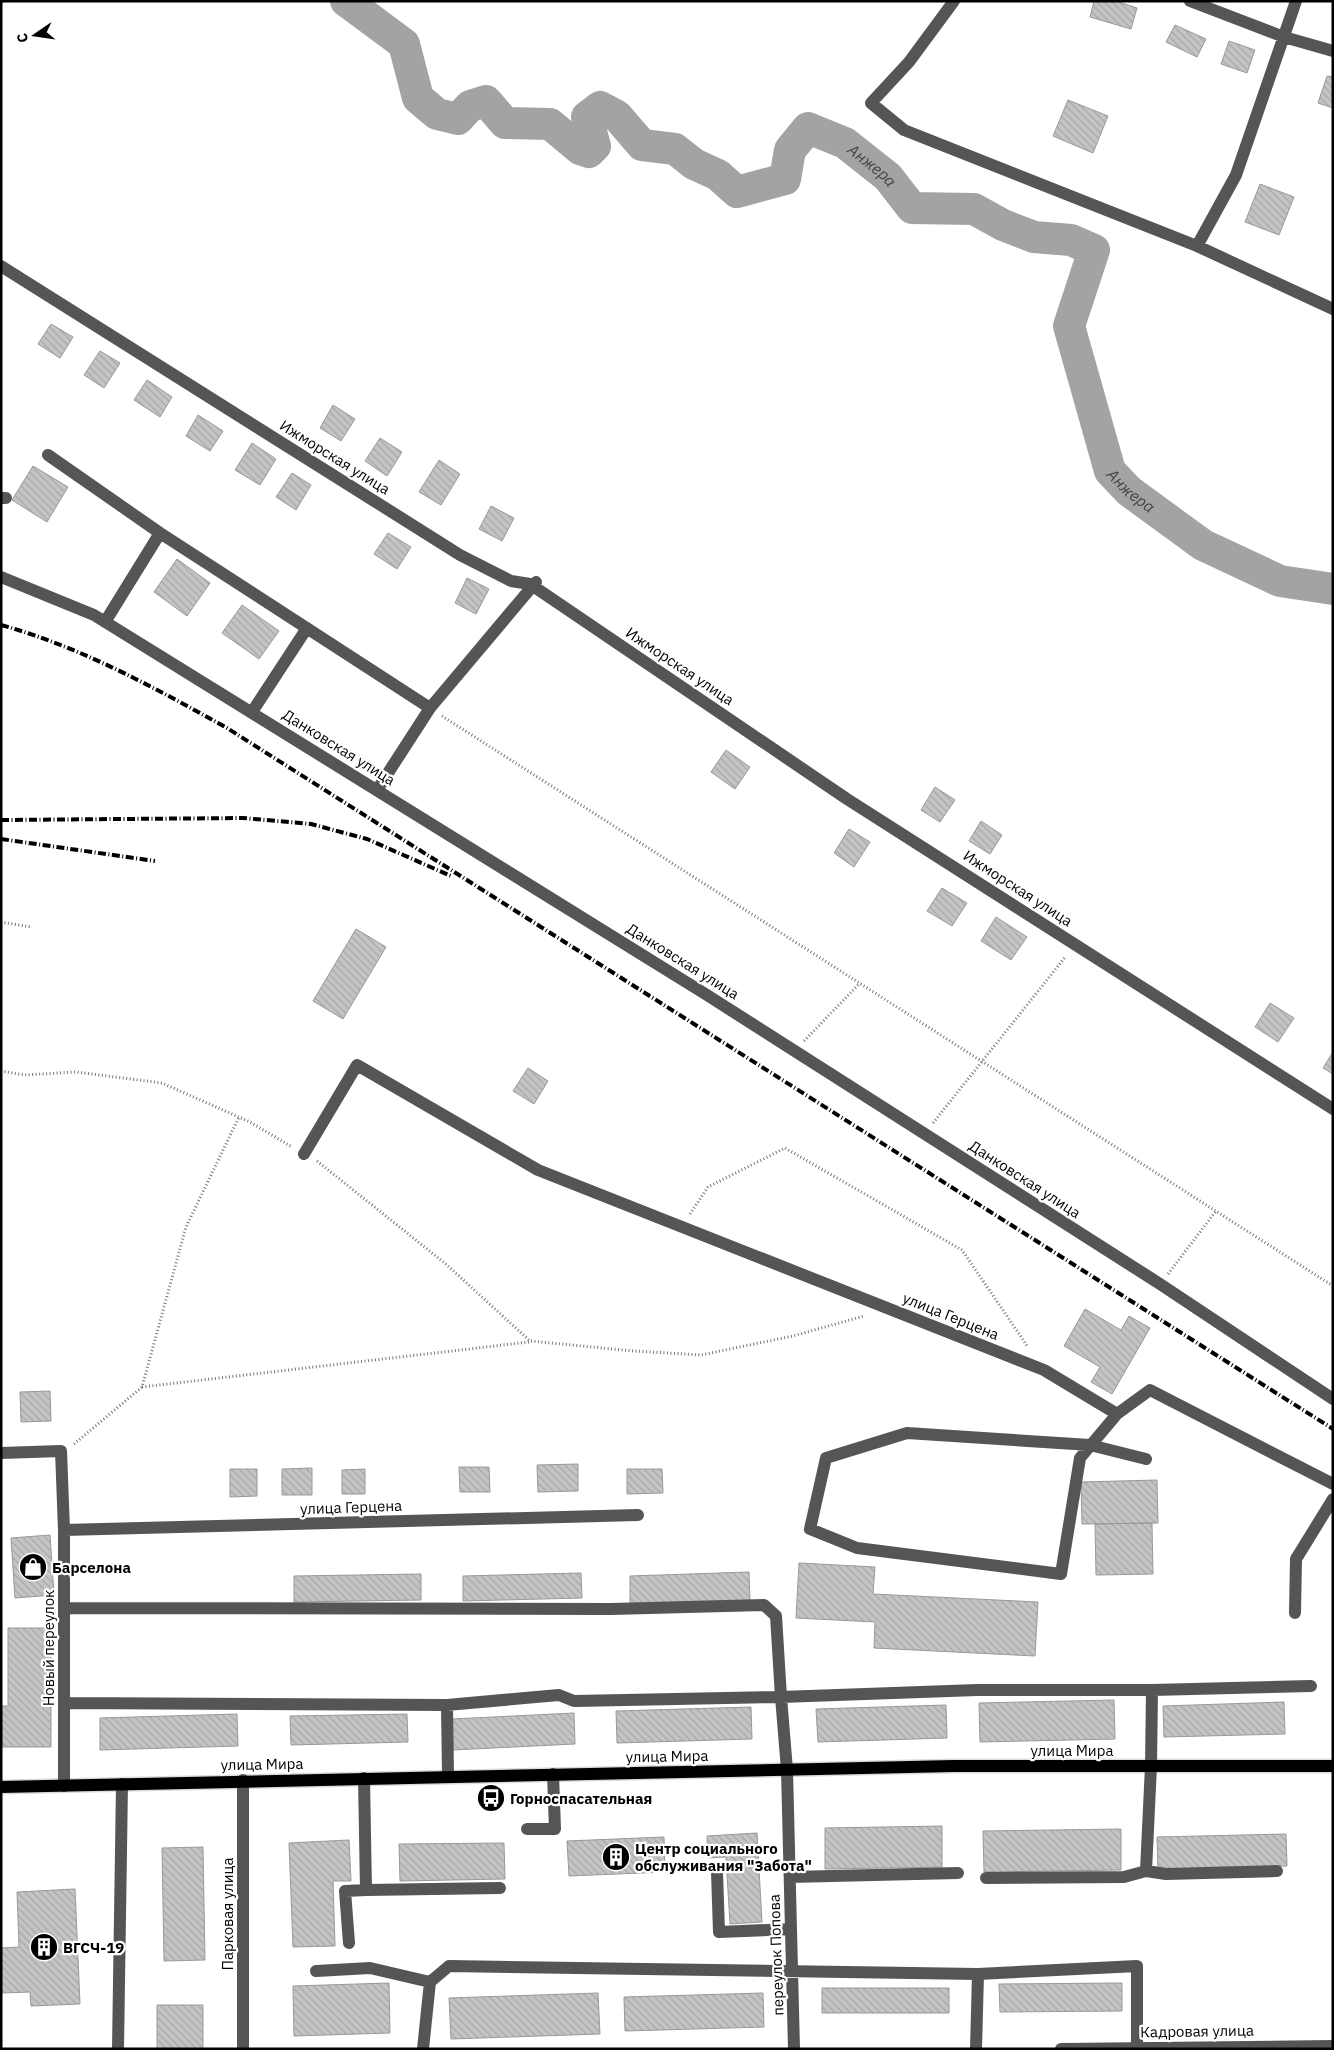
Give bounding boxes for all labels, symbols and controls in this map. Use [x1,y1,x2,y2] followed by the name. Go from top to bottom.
[10,10,60,60] north arrow
[13,31,32,44] text: С
[843,139,901,190] water label: Анжера
[276,415,394,499] street label: Ижморская улица
[1102,464,1159,517] water label: Анжера
[622,623,738,709] street label: Ижморская улица
[279,705,399,789] street label: Данковская улица
[960,846,1076,930] street label: Ижморская улица
[623,919,743,1003] street label: Данковская улица
[966,1136,1084,1222] street label: Данковская улица
[900,1288,1002,1344] street label: улица Герцена
[300,1496,402,1518] street label: улица Герцена
[18,1552,48,1582] shop icon: Барселона
[52,1558,131,1577] place label: Барселона
[39,1590,58,1706] street label: Новый переулок
[1031,1741,1113,1760] street label: улица Мира
[625,1746,709,1766] street label: улица Мира
[220,1754,304,1774] street label: улица Мира
[476,1783,506,1813] bus stop icon: Горноспасательная
[510,1789,652,1808] place label: Горноспасательная
[635,1839,812,1875] place label: Центр социального обслуживания "Забота"
[601,1842,631,1872] building icon: Центр социального обслуживания "Забота"
[218,1858,237,1970] street label: Парковая улица
[764,1894,788,2016] street label: переулок Попова
[29,1932,59,1962] building icon: ВГСЧ-19
[63,1938,124,1957] place label: ВГСЧ-19
[1140,2021,1254,2041] street label: Кадровая улица

